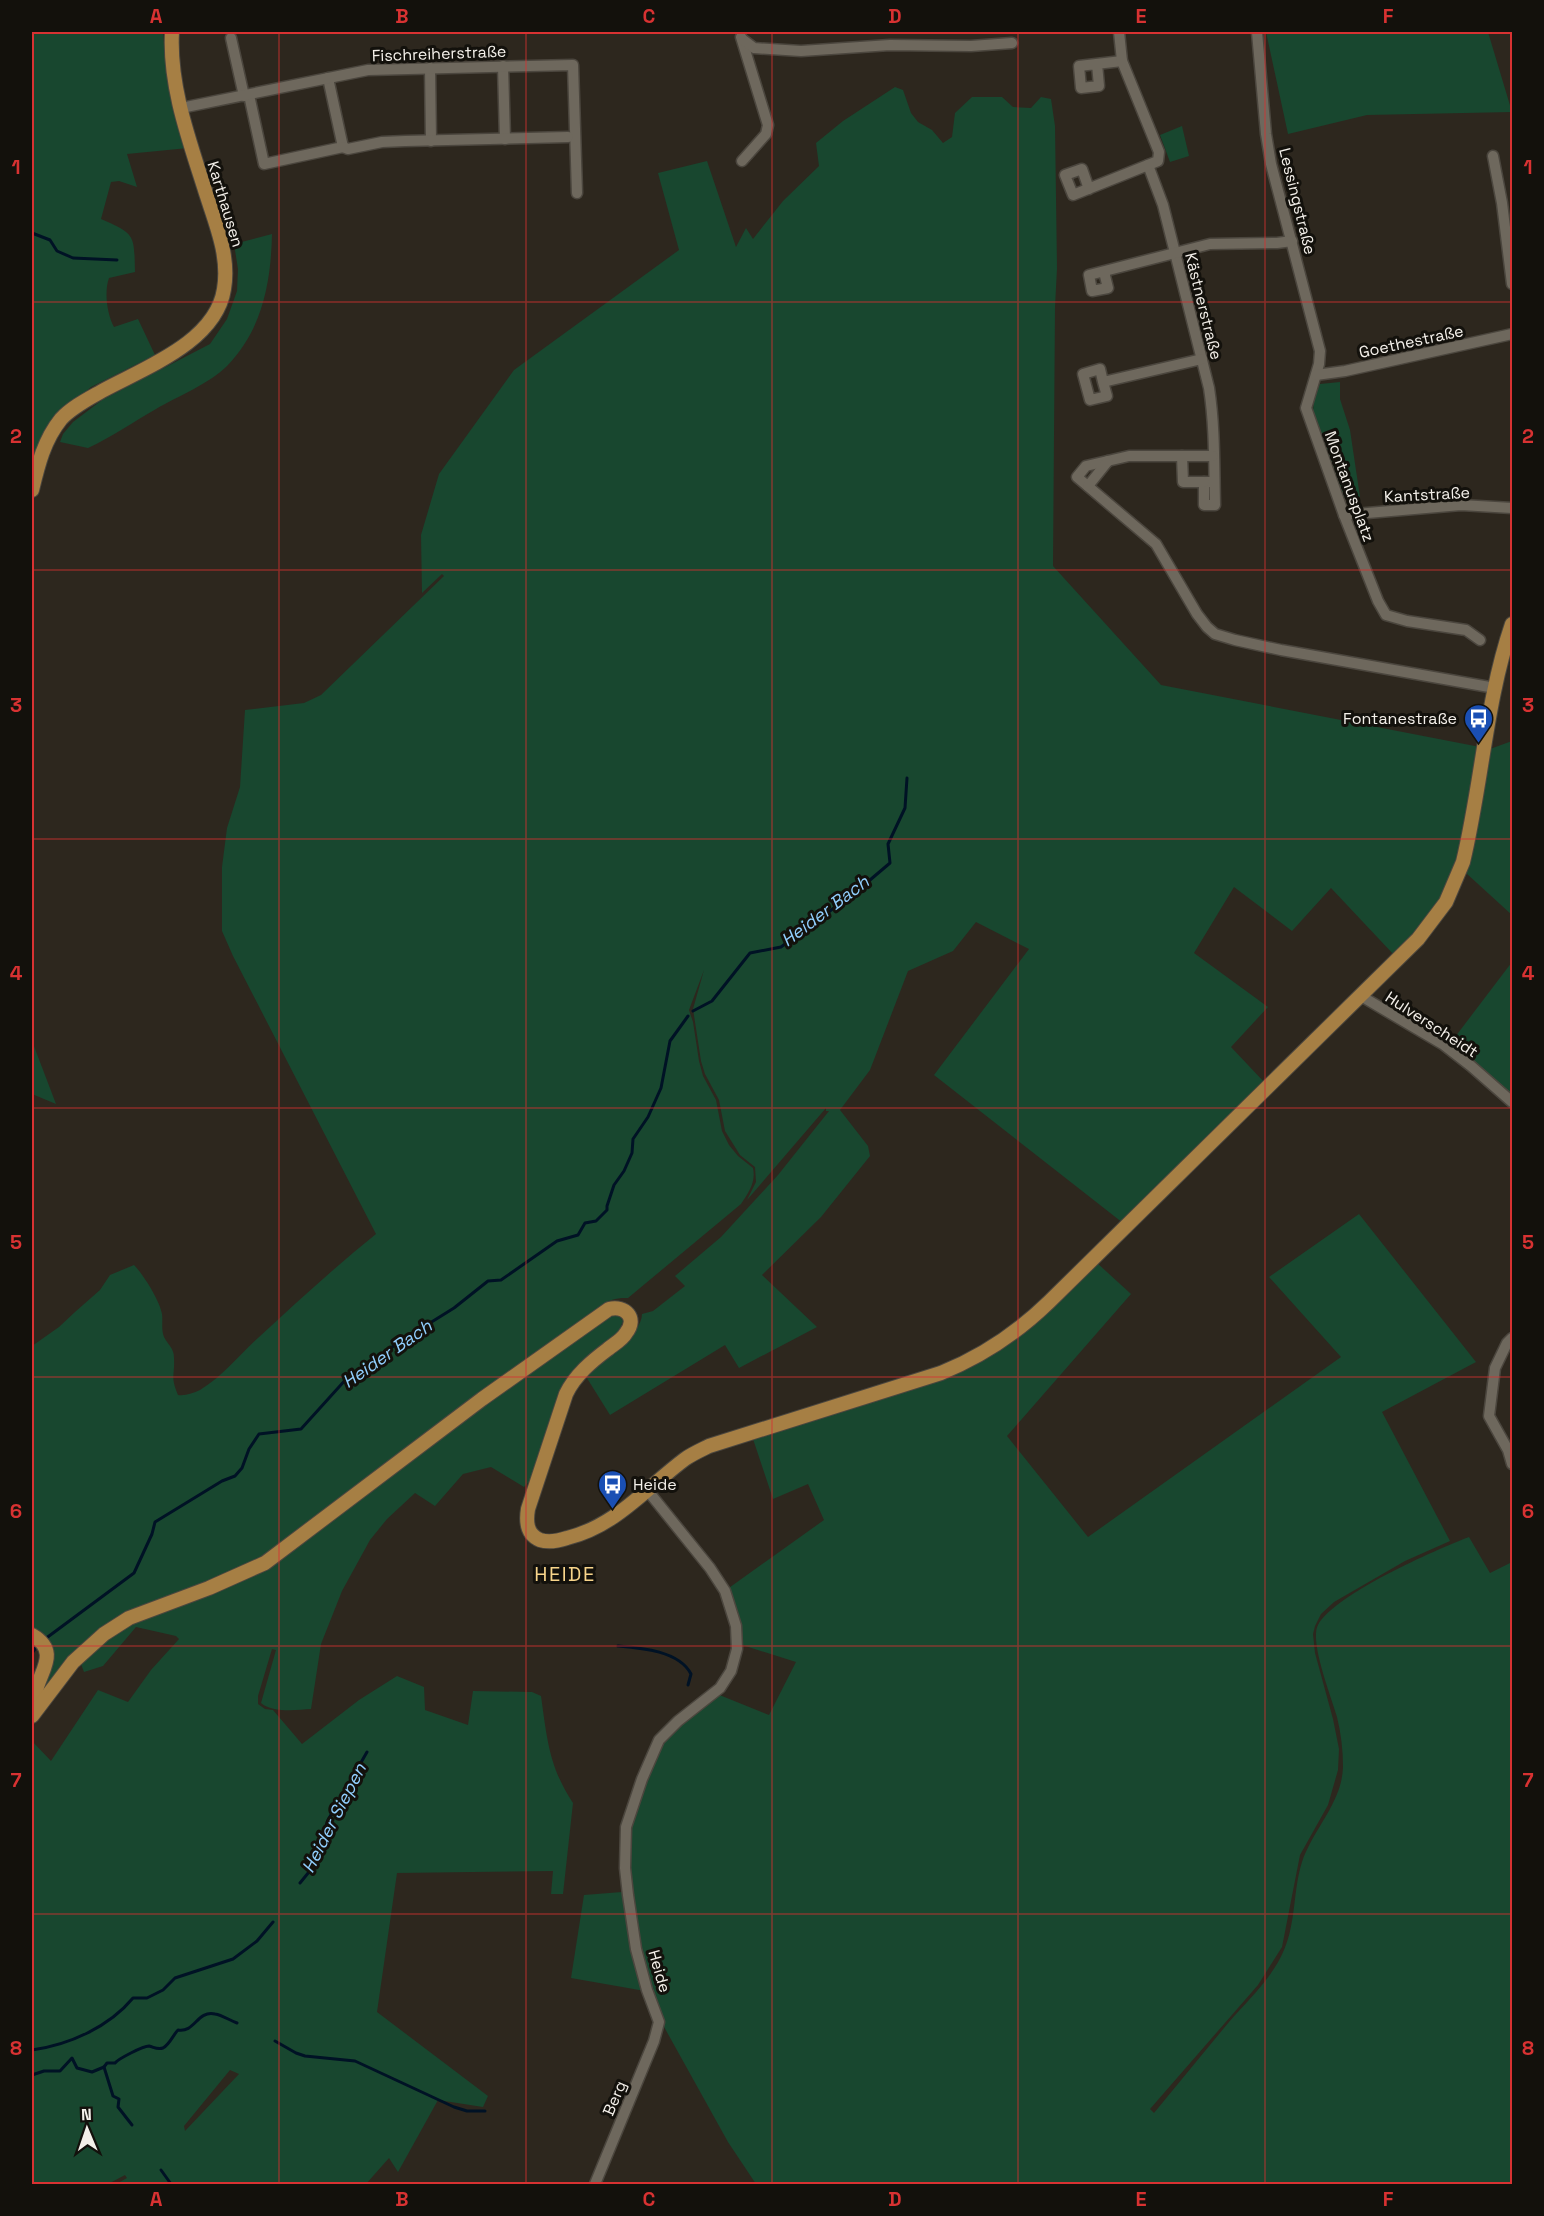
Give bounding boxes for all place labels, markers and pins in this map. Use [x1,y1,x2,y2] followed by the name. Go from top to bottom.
[1462,702,1494,744] bus stop icon: Fontanestraße
[1343,708,1457,729] place label: Fontanestraße
[596,1468,628,1510] bus stop icon: Heide
[633,1474,677,1495] place label: Heide

